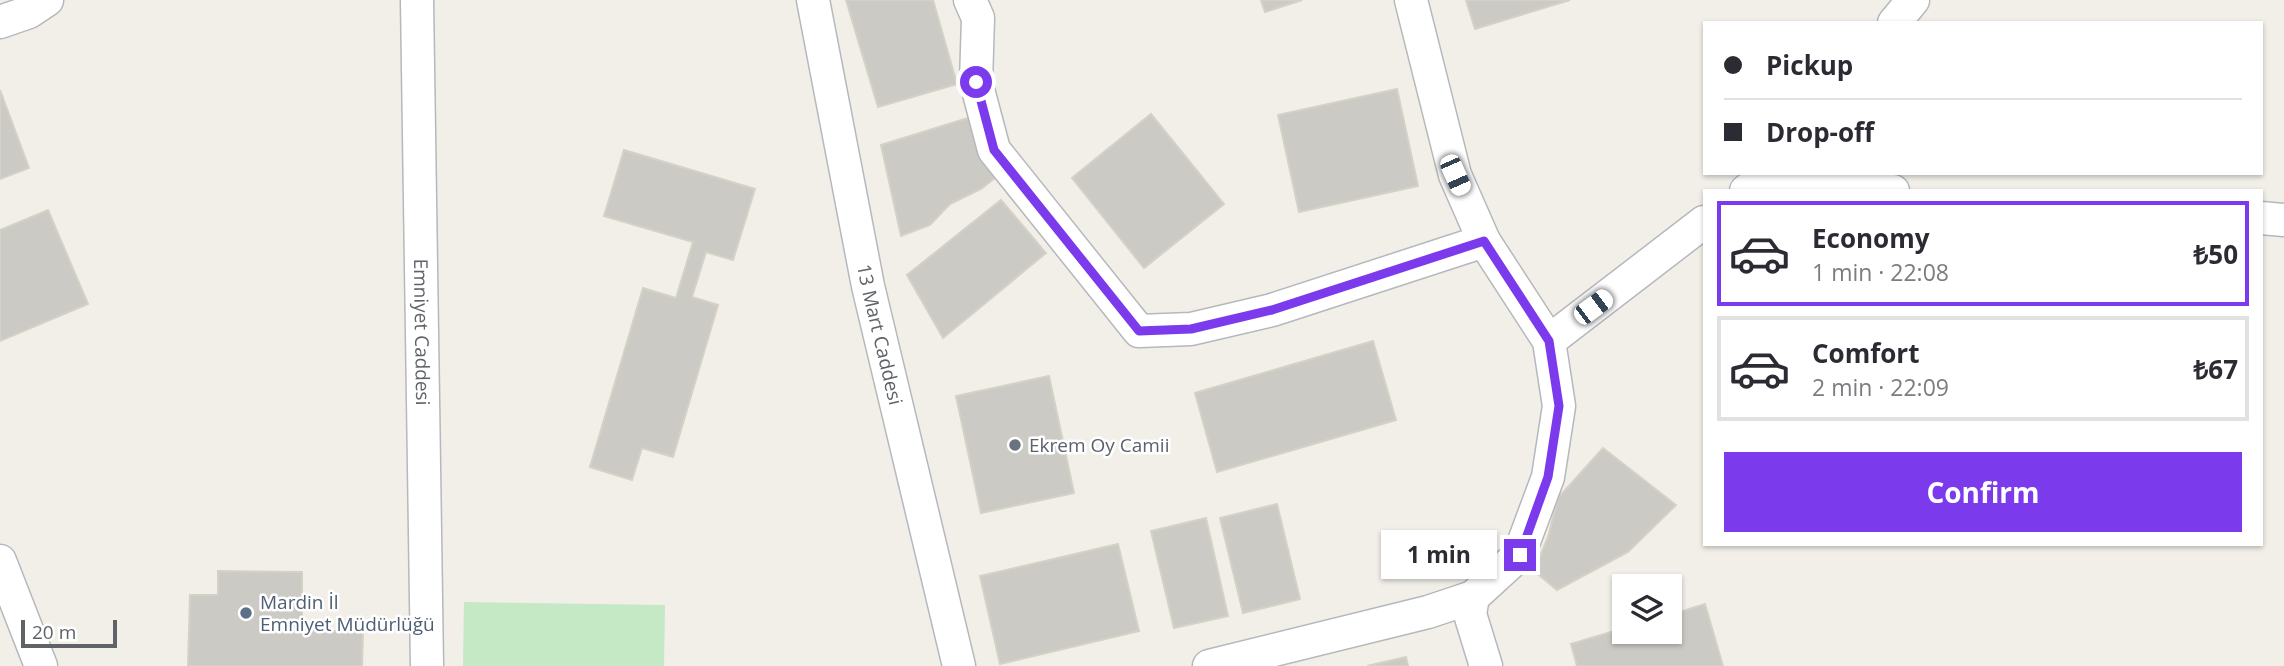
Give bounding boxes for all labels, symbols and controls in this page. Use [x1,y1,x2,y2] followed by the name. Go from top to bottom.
[1766,47,1853,83] text: Pickup
[960,66,992,98] route start
[1766,114,1874,150] text: Drop-off
[1437,152,1474,198] car
[1812,220,1930,256] text: Economy
[1728,222,1791,285] icon: car
[2193,236,2238,272] text: ₺50
[1812,256,1949,288] text: 1 min · 22:08
[408,258,436,406] street label: Emniyet Caddesi
[851,262,909,408] street label: 13 Mart Caddesi
[1570,286,1617,328] car
[1812,335,1919,371] text: Comfort
[1728,337,1791,400] icon: car
[2193,351,2238,387] text: ₺67
[1812,371,1949,403] text: 2 min · 22:09
[1029,432,1169,458] place label: Ekrem Oy Camii
[1007,437,1023,453] marker: Ekrem Oy Camii
[1724,452,2242,532] button: Confirm
[1380,530,1496,580] callout: 1 min
[1407,538,1471,570] text: 1 min
[1504,539,1536,571] route end
[1612,574,1682,644] map controls
[1612,574,1682,644] button: layers
[260,589,435,637] place label: Mardin İl Emniyet Müdürlüğü
[238,605,254,621] marker: Mardin İl Emniyet Müdürlüğü
[21,617,117,649] scale bar
[32,619,76,645] text: 20 m

